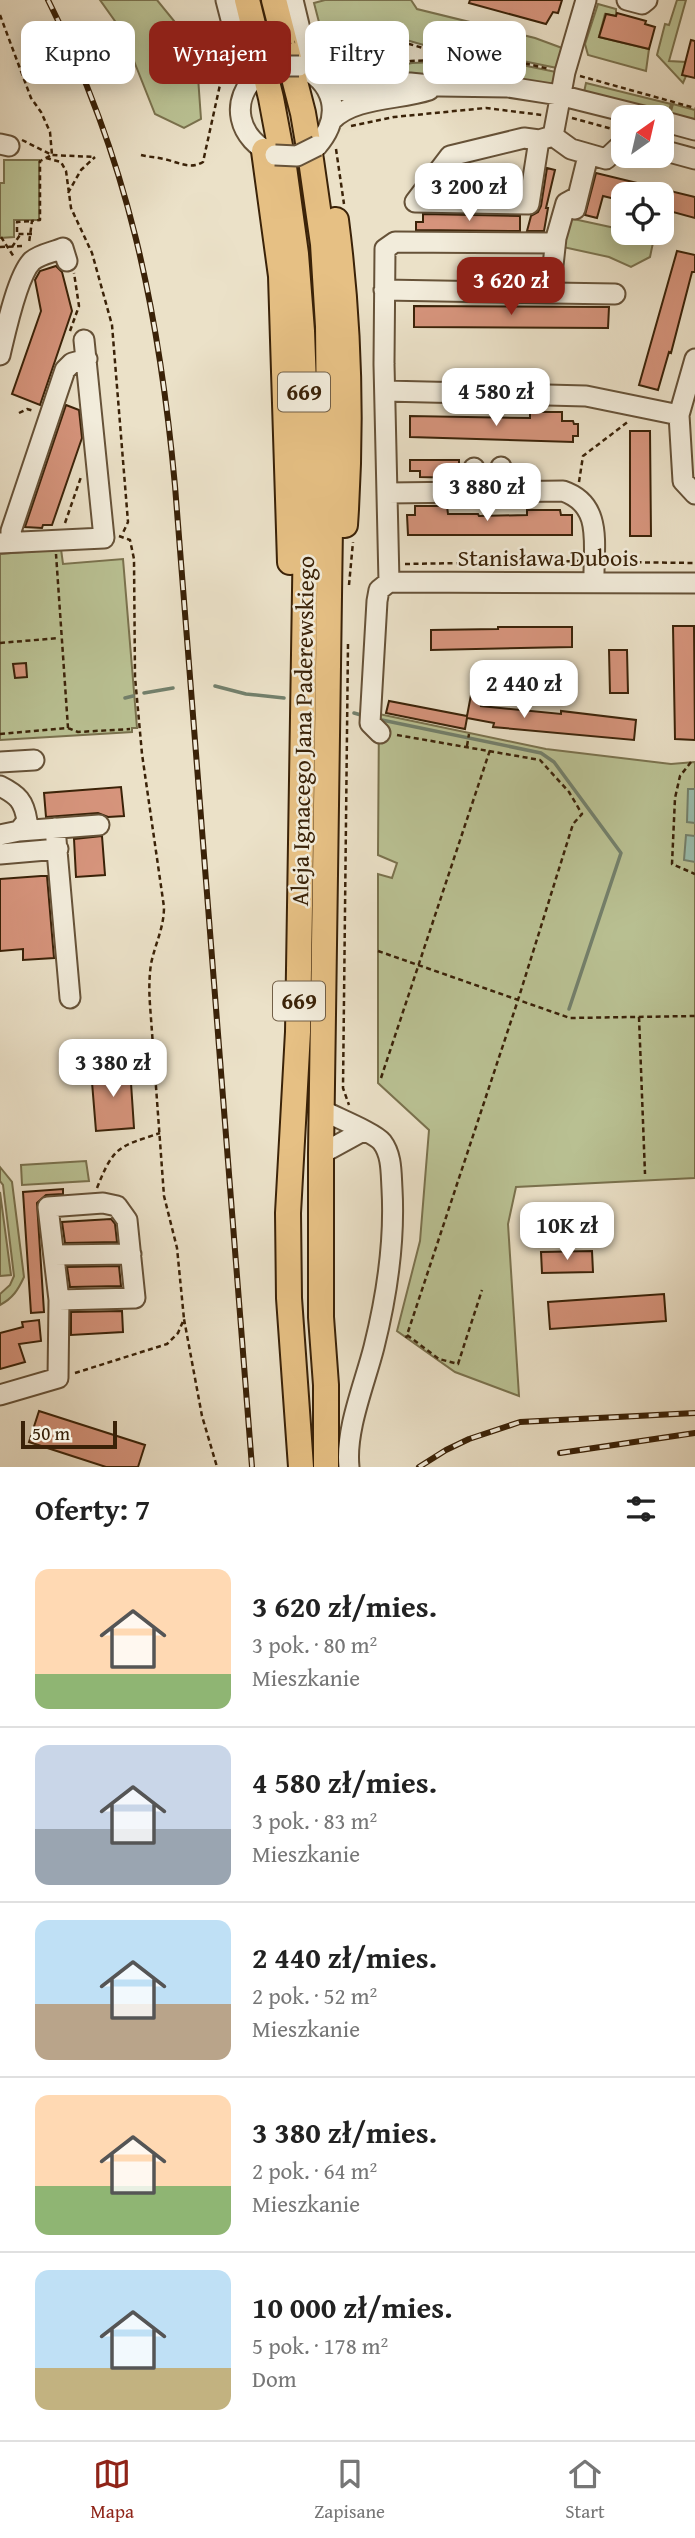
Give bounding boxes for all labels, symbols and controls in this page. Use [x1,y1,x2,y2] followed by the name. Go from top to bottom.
[21,21,135,84] chip: Kupno
[149,21,291,84] chip: Wynajem
[305,21,409,84] chip: Filtry
[423,21,526,84] chip: Nowe
[611,105,674,168] north arrow
[611,105,674,245] map controls
[397,164,541,223] pin: 3 200 zł
[431,169,507,202] text: 3 200 zł
[611,182,674,245] button: locate
[439,258,583,317] pin: 3 620 zł
[473,263,549,296] text: 3 620 zł
[424,368,568,428] pin: 4 580 zł
[278,372,330,412] road number: 669
[458,374,534,407] text: 4 580 zł
[415,463,559,523] pin: 3 880 zł
[449,469,525,502] text: 3 880 zł
[457,540,639,575] street label: Stanisława Dubois
[282,556,323,906] street label: Aleja Ignacego Jana Paderewskiego
[452,660,596,720] pin: 2 440 zł
[486,666,562,699] text: 2 440 zł
[273,982,325,1020] road number: 669
[41,1040,185,1099] pin: 3 380 zł
[75,1045,151,1078] text: 3 380 zł
[510,1202,624,1262] pin: 10K zł
[536,1208,598,1241] text: 10K zł
[21,1418,117,1450] scale bar
[32,1419,70,1447] text: 50 m
[35,1487,150,1531] text: Oferty: 7
[622,1490,660,1528] icon: filters
[252,1584,437,1628] text: 3 620 zł/mies.
[91,1597,175,1681] icon: home
[252,1628,377,1661] text: 3 pok. · 80 m²
[252,1661,360,1694] text: Mieszkanie
[252,1760,437,1804] text: 4 580 zł/mies.
[91,1773,175,1857] icon: home
[252,1804,377,1837] text: 3 pok. · 83 m²
[252,1837,360,1870] text: Mieszkanie
[252,1935,437,1979] text: 2 440 zł/mies.
[91,1948,175,2032] icon: home
[252,1979,377,2012] text: 2 pok. · 52 m²
[252,2012,360,2045] text: Mieszkanie
[252,2110,437,2154] text: 3 380 zł/mies.
[91,2123,175,2207] icon: home
[252,2154,377,2187] text: 2 pok. · 64 m²
[252,2187,360,2220] text: Mieszkanie
[252,2285,453,2329] text: 10 000 zł/mies.
[91,2298,175,2382] icon: home
[252,2329,388,2362] text: 5 pok. · 178 m²
[252,2362,297,2395] text: Dom
[90,2455,134,2525] tab: Mapa
[314,2455,385,2525] tab: Zapisane
[565,2455,605,2525] tab: Start

